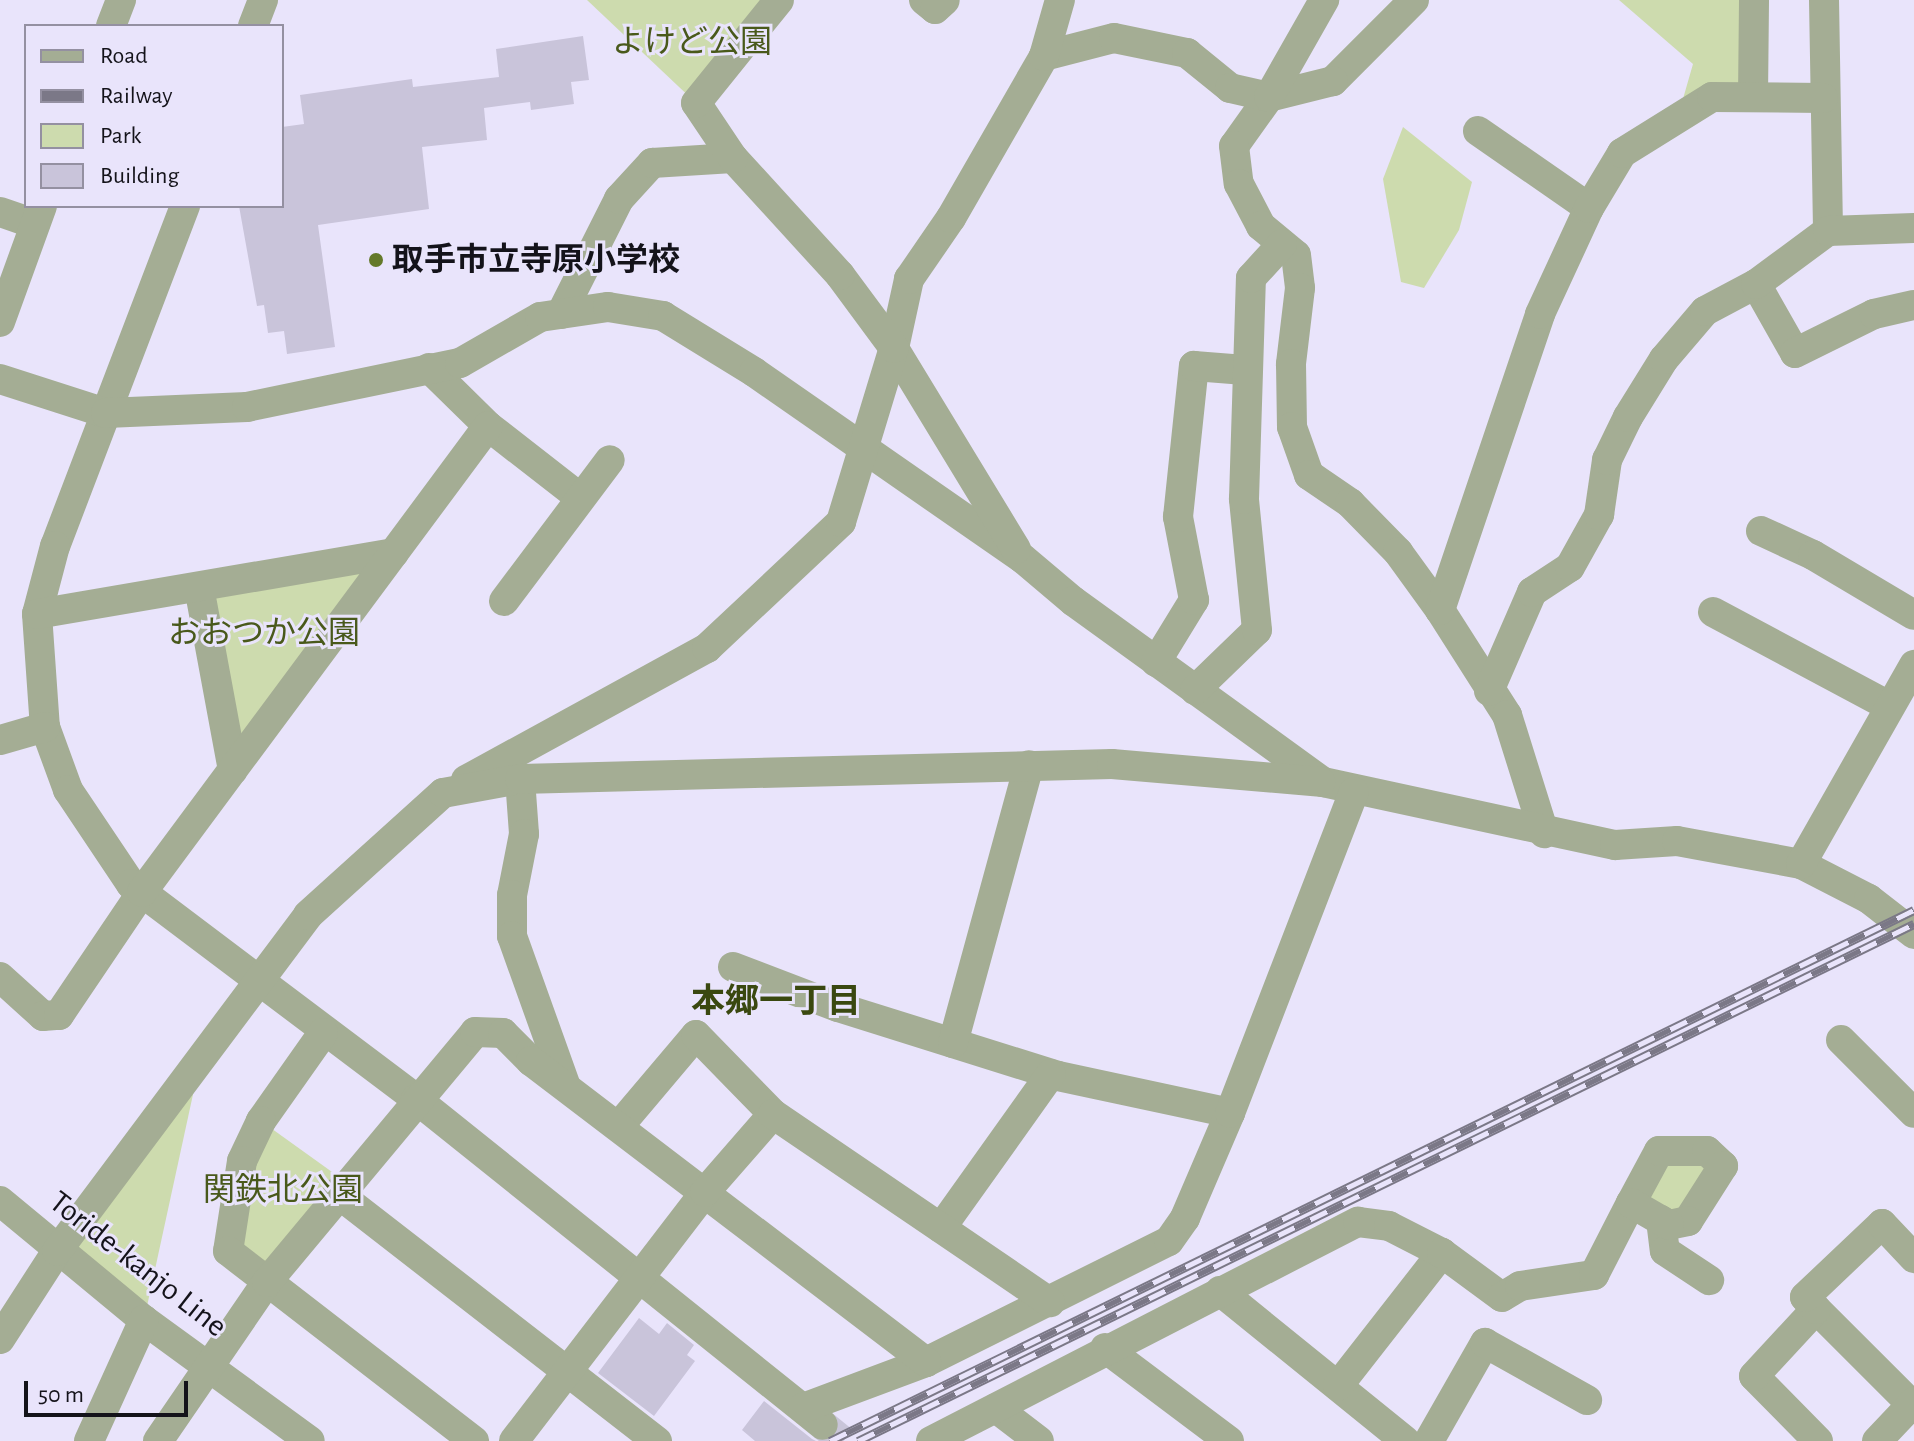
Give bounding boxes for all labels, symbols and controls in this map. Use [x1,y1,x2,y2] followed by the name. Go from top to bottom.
[612,23,772,61] park label: よけど公園
[24,24,284,208] legend
[100,44,148,68] text: Road
[100,84,172,108] text: Railway
[100,124,141,148] text: Park
[100,164,179,188] text: Building
[392,241,680,279] place label: 取手市立寺原小学校
[367,251,385,269] marker: 取手市立寺原小学校
[168,614,360,652] park label: おおつか公園
[691,983,861,1023] district label: 本郷一丁目
[203,1171,363,1209] park label: 関鉄北公園
[42,1183,234,1345] street label: Toride-kanjo Line
[28,1365,192,1415] scale bar
[38,1383,84,1407] text: 50 m

